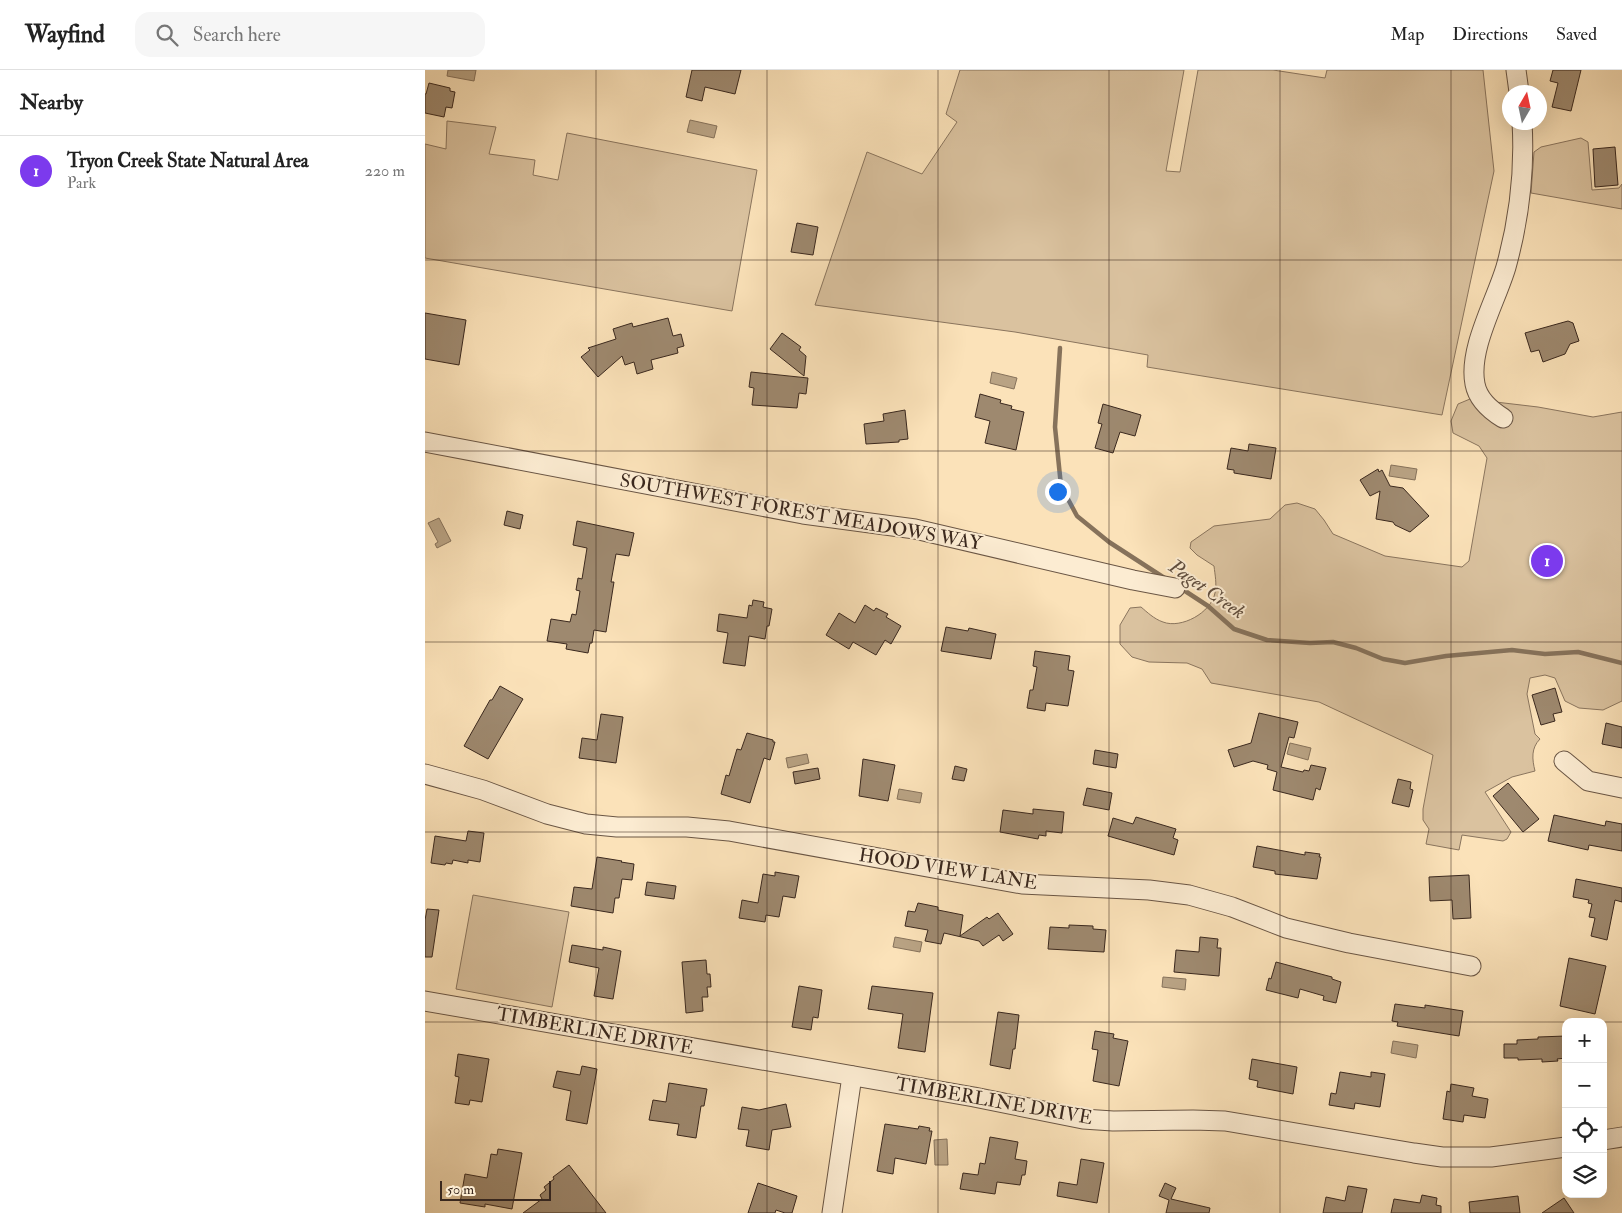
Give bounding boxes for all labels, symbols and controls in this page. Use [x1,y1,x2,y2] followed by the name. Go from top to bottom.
[135,12,485,57] search box
[25,19,105,50] text: Wayfind
[153,21,181,49] icon: search
[193,23,281,47] text: Search here
[1391,23,1424,46] text: Map
[1452,23,1528,46] text: Directions
[1556,23,1597,46] text: Saved
[1502,85,1547,130] north arrow
[20,89,83,116] text: Nearby
[67,149,309,173] text: Tryon Creek State Natural Area
[33,161,39,181] text: 1
[365,161,405,181] text: 220 m
[67,173,96,193] text: Park
[618,468,985,556] street label: SOUTHWEST FOREST MEADOWS WAY
[1045,479,1071,505] your location
[1531,542,1563,580] pin: 1
[1163,553,1250,624] water label: Paget Creek
[857,843,1039,895] street label: HOOD VIEW LANE
[495,1002,696,1060] street label: TIMBERLINE DRIVE
[1562,1018,1607,1198] map controls
[1562,1018,1607,1063] button: +
[1562,1063,1607,1108] button: −
[894,1072,1095,1130] street label: TIMBERLINE DRIVE
[1562,1108,1607,1153] button: locate
[1562,1153,1607,1198] button: layers
[440,1178,551,1201] scale bar
[447,1181,474,1198] text: 50 m

